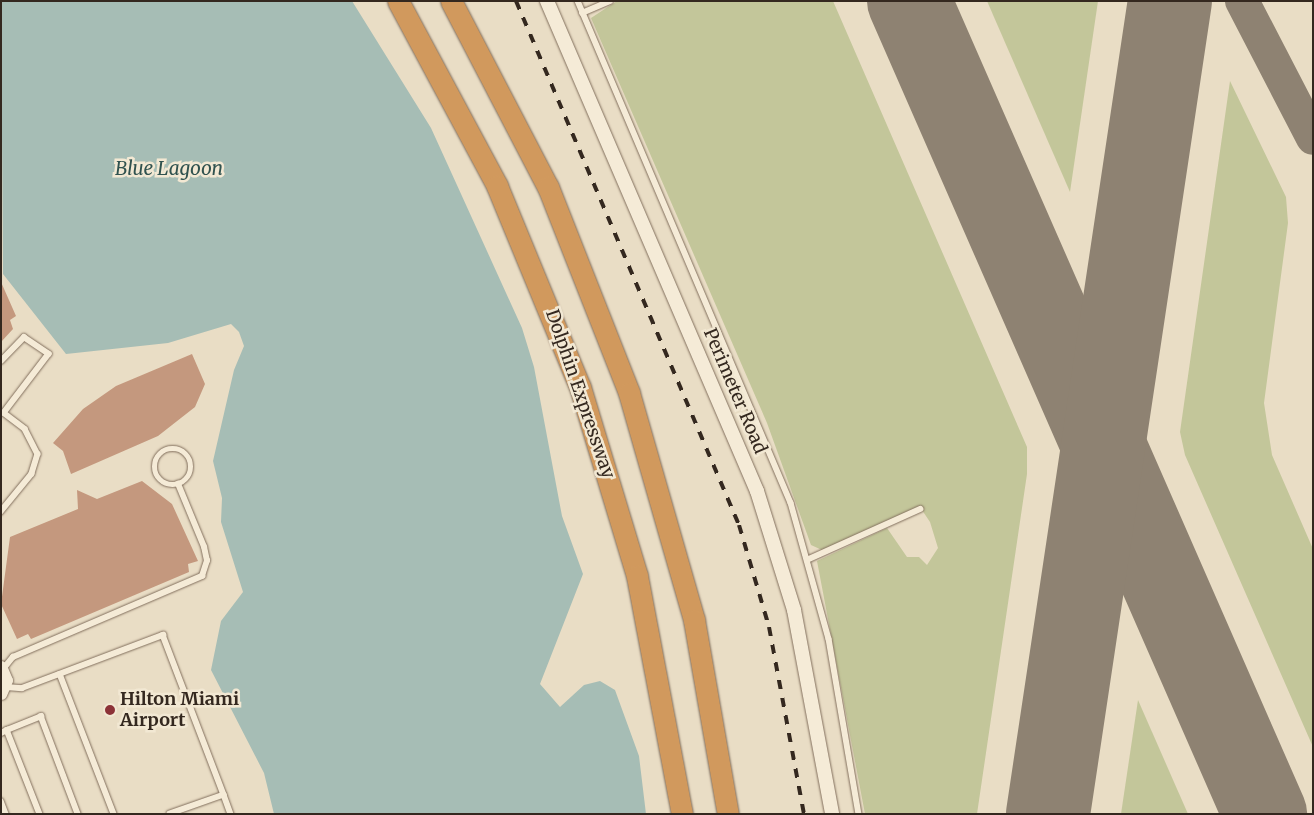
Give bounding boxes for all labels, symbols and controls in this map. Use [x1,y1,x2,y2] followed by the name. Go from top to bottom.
[115,158,223,180] water label: Blue Lagoon
[541,307,619,481] street label: Dolphin Expressway
[699,325,771,457] street label: Perimeter Road
[120,689,239,732] place label: Hilton Miami Airport
[104,704,116,716] marker: Hilton Miami Airport

